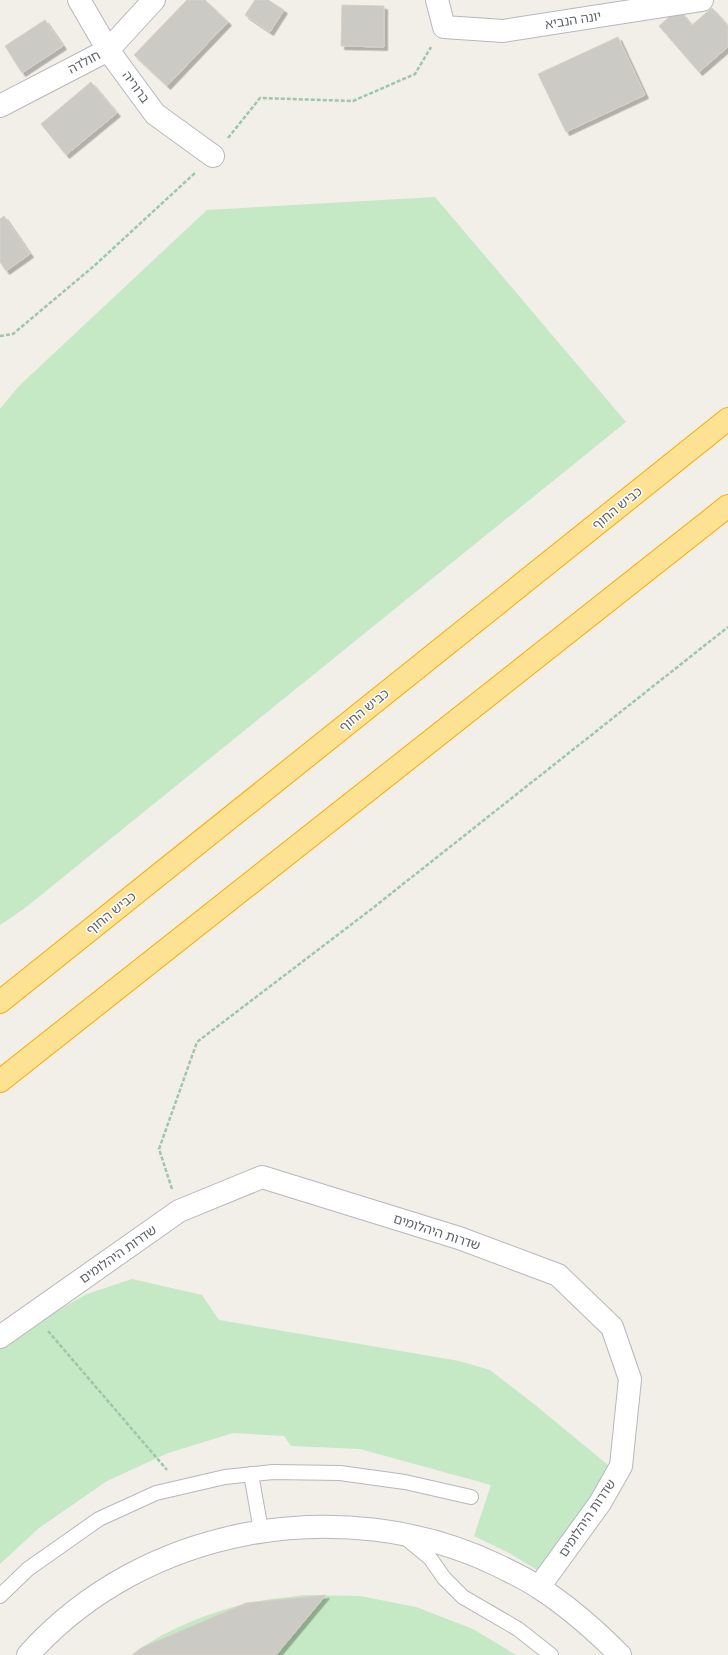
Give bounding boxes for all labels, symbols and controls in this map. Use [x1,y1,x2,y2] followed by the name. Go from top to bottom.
[544,8,602,32] street label: יונה הנביא
[65,47,103,77] street label: חולדה
[119,68,153,106] street label: ברוריה
[589,483,645,533] street label: כביש החוף
[336,685,392,735] street label: כביש החוף
[83,888,139,938] street label: כביש החוף
[392,1211,482,1253] street label: שדרות היהלומים
[77,1222,159,1286] street label: שדרות היהלומים
[555,1476,619,1560] street label: שדרות היהלומים

